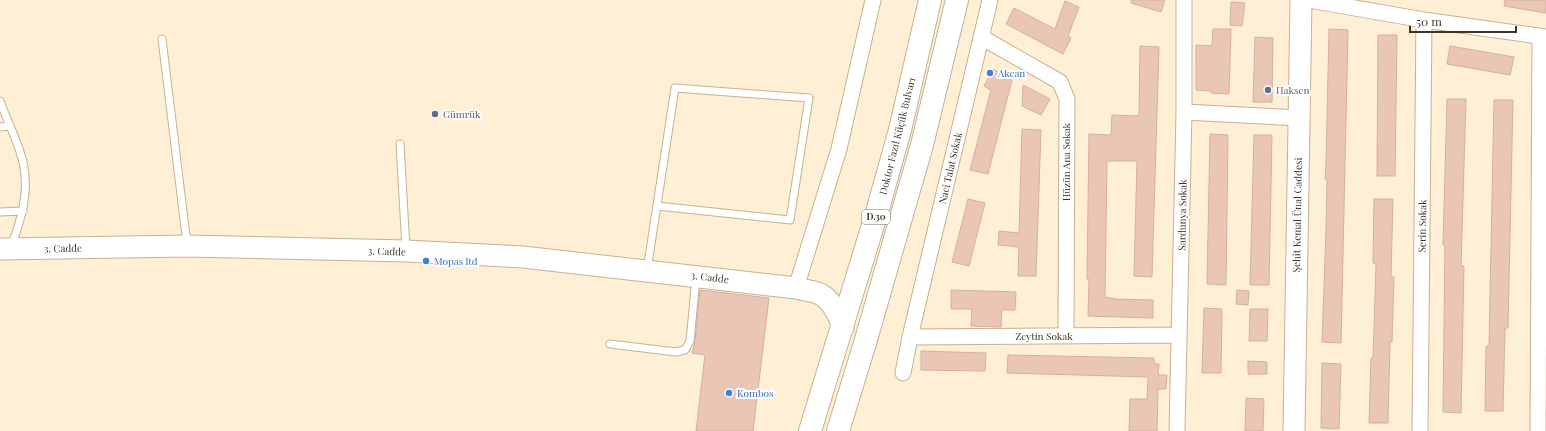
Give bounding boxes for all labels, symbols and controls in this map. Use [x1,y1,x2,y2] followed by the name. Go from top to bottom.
[1410,8,1516,34] scale bar
[1416,13,1442,29] text: 50 m
[997,66,1025,80] place label: Akcan
[985,68,995,78] marker: Akcan
[876,76,918,196] street label: Doktor Fazıl Küçük Bulvarı
[1276,83,1310,97] place label: Haksen
[1263,85,1273,95] marker: Haksen
[443,107,481,121] place label: Gümrük
[430,109,440,119] marker: Gümrük
[1059,122,1073,201] street label: Hüzün Ana Sokak
[935,130,965,205] street label: Naci Talat Sokak
[1289,157,1305,273] street label: Şehit Kemal Ünal Caddesi
[1174,179,1190,251] street label: Sardunya Sokak
[1415,199,1429,253] street label: Serin Sokak
[862,210,890,224] road number: D.30
[44,241,82,255] street label: 3. Cadde
[368,243,406,259] street label: 3. Cadde
[434,254,478,268] place label: Mopas ltd
[421,256,431,266] marker: Mopas ltd
[690,268,730,286] street label: 3. Cadde
[1015,329,1073,343] street label: Zeytin Sokak
[737,386,774,400] place label: Kombos
[724,388,734,398] marker: Kombos

